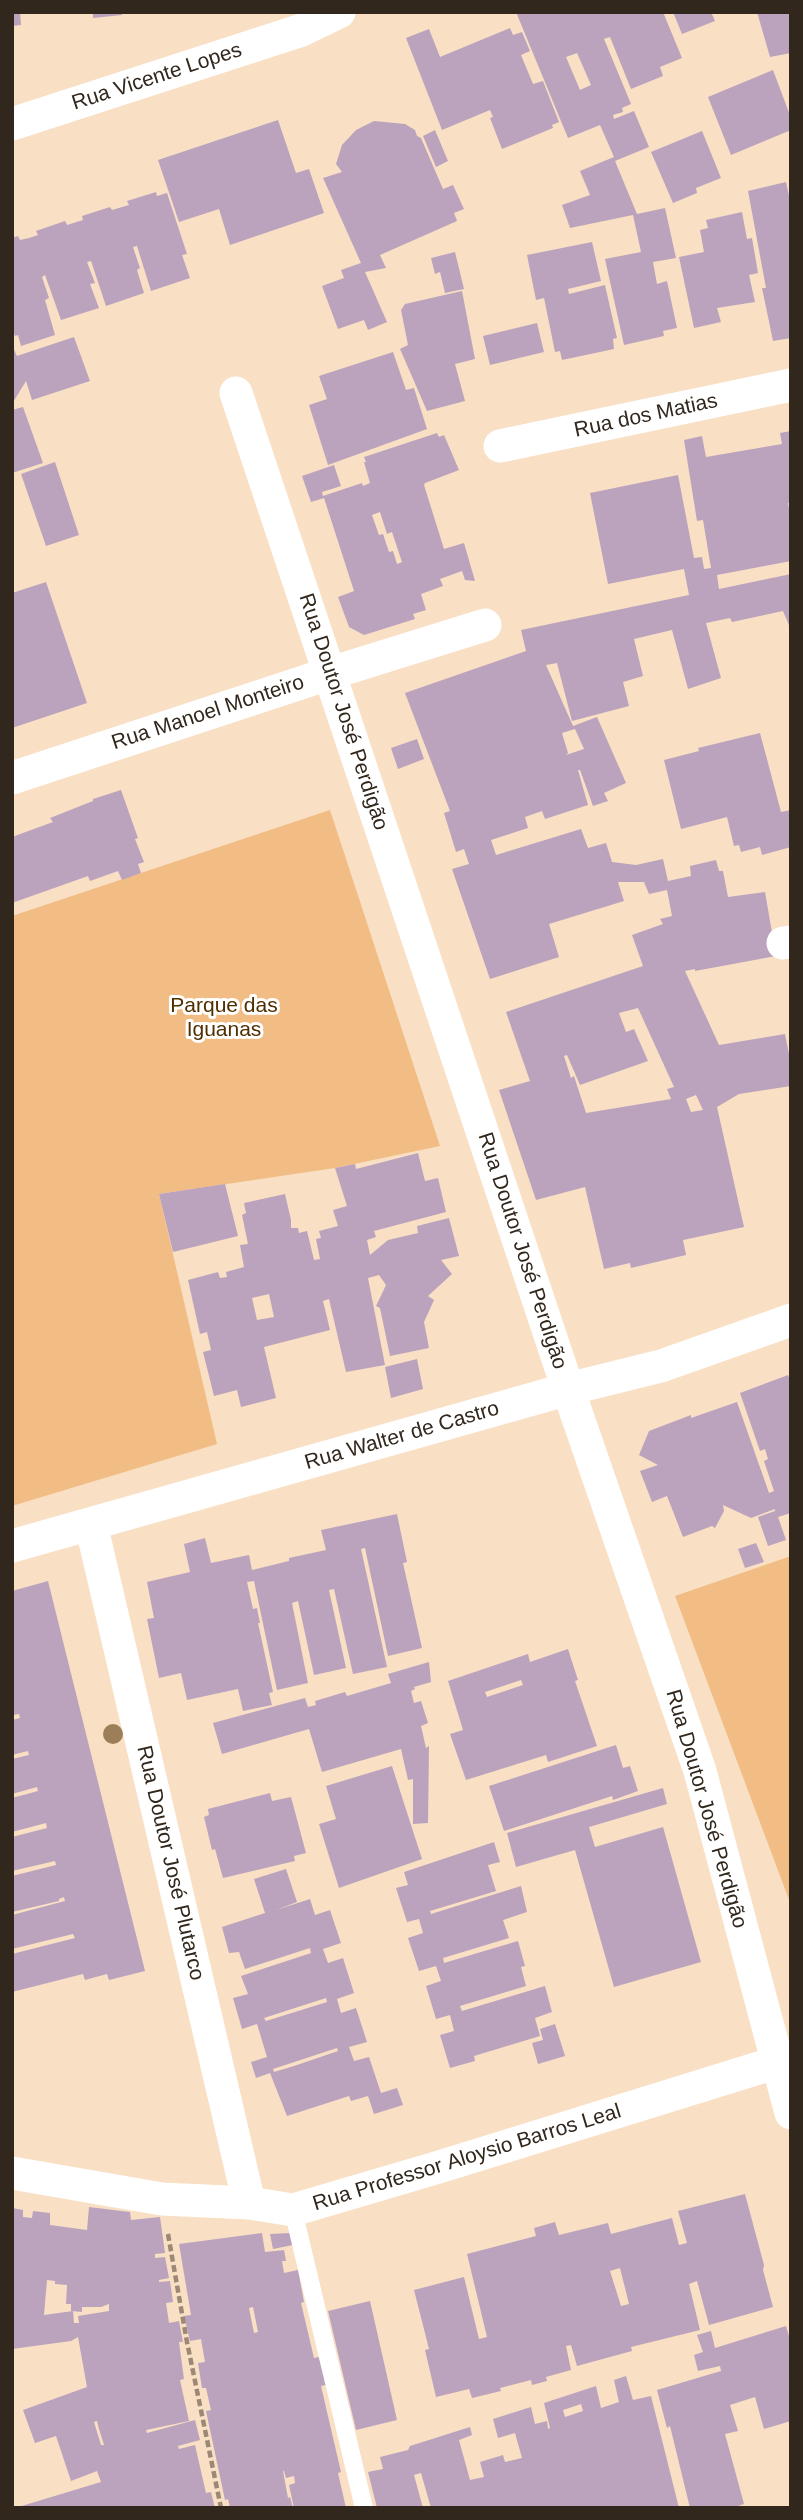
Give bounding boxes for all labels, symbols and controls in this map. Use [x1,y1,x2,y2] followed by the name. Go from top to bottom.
[69,38,245,116] street label: Rua Vicente Lopes
[572,389,720,443] street label: Rua dos Matias
[293,590,393,834] street label: Rua Doutor José Perdigão
[109,670,307,756] street label: Rua Manoel Monteiro
[170,993,278,1043] park label: Parque das Iguanas
[472,1129,572,1373] street label: Rua Doutor José Perdigão
[302,1396,502,1476] street label: Rua Walter de Castro
[660,1687,752,1931] street label: Rua Doutor José Perdigão
[131,1743,209,1983] street label: Rua Doutor José Plutarco
[310,2099,624,2217] street label: Rua Professor Aloysio Barros Leal

